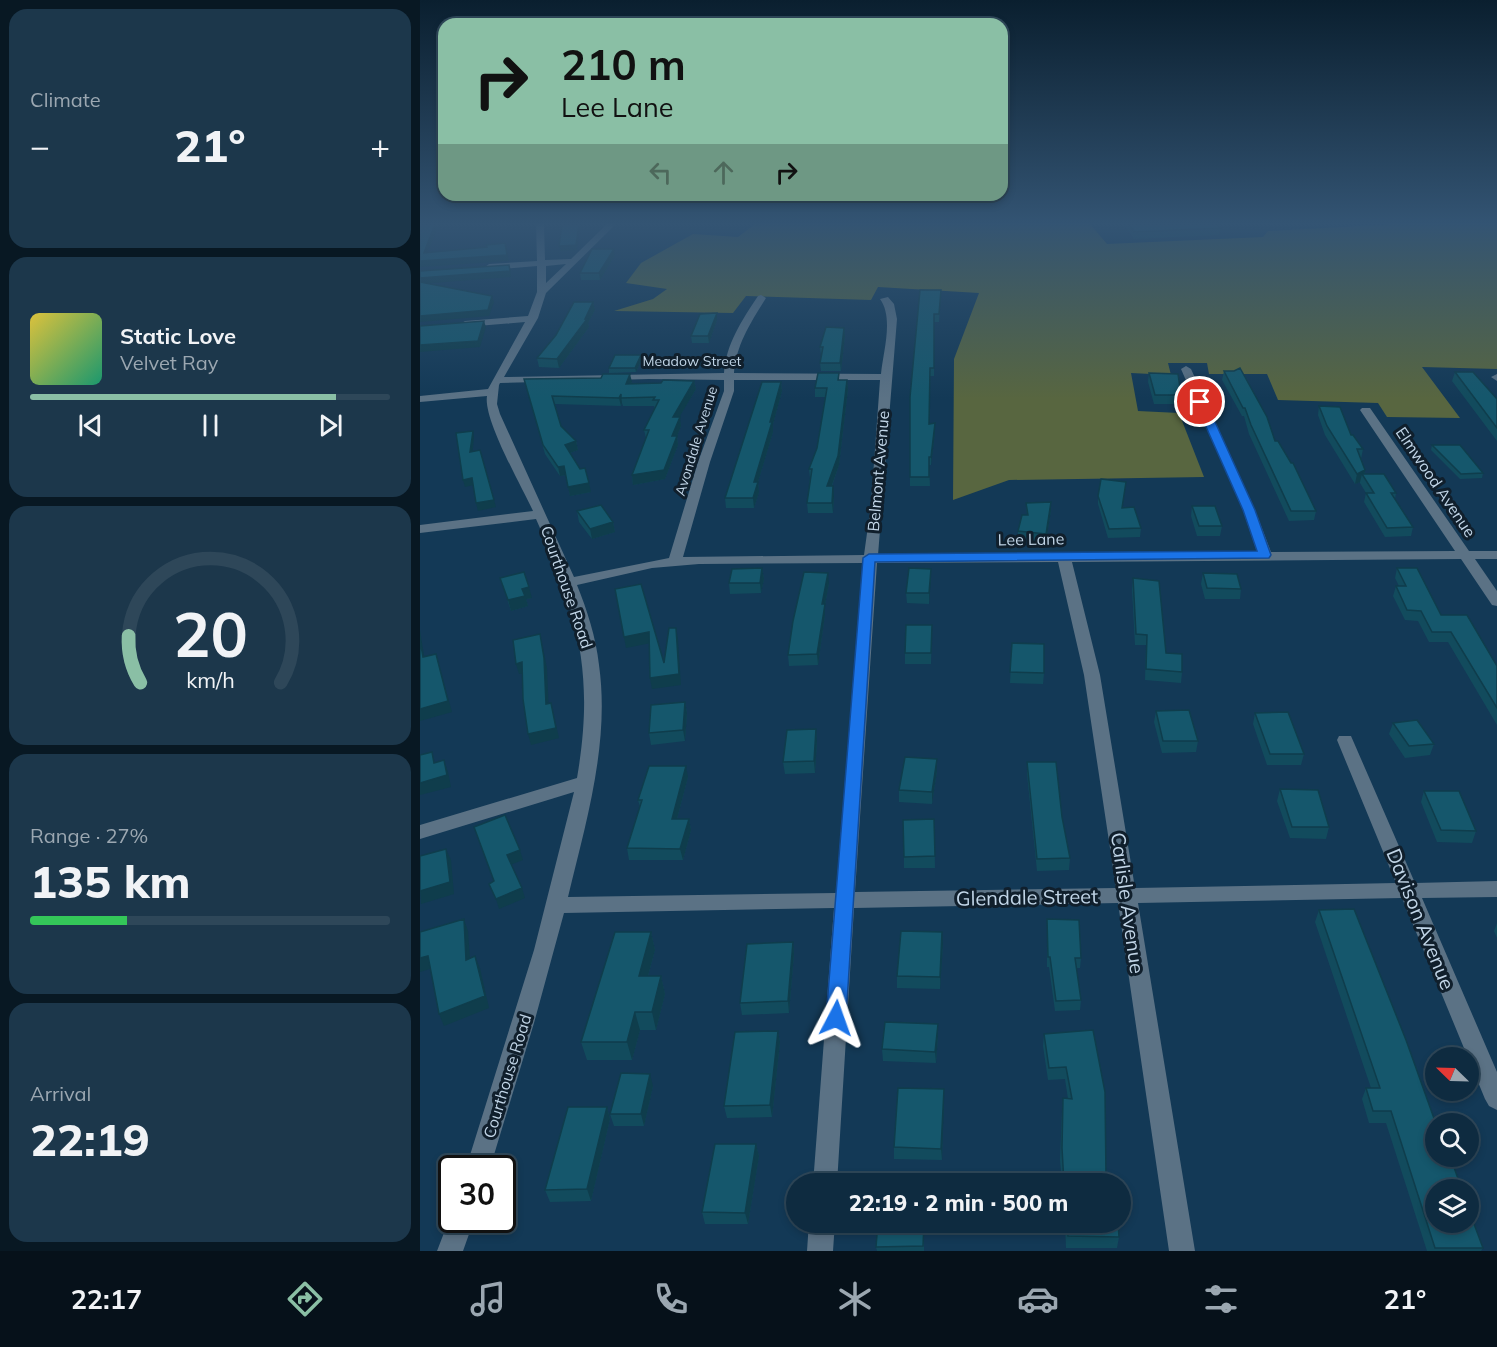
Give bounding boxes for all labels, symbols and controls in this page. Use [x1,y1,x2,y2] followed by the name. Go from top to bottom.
[561,38,686,91] text: 210 m
[462,42,540,120] icon: right
[30,87,101,112] text: Climate
[561,90,673,124] text: Lee Lane
[174,117,246,173] text: 21°
[30,125,50,166] text: −
[370,125,390,166] text: +
[644,156,677,189] icon: left
[707,156,740,189] icon: ahead
[770,156,803,189] icon: right
[120,322,236,350] text: Static Love
[120,350,218,375] text: Velvet Ray
[643,352,742,370] street label: Meadow Street
[1174,376,1225,427] pin
[671,384,721,498] street label: Avondale Avenue
[1183,385,1216,418] icon: arrive
[74,409,107,442] icon: previous
[194,409,227,442] icon: pause
[314,409,347,442] icon: next
[863,410,893,532] street label: Belmont Avenue
[1392,423,1480,541] street label: Elmwood Avenue
[537,523,597,651] street label: Courthouse Road
[998,528,1064,550] street label: Lee Lane
[173,594,247,673] text: 20
[186,666,234,693] text: km/h
[30,823,148,848] text: Range · 27%
[1106,831,1150,975] street label: Carlisle Avenue
[1381,845,1461,993] street label: Davison Avenue
[30,853,191,909] text: 135 km
[956,883,1098,911] street label: Glendale Street
[804,986,868,1050] position arrow
[479,1012,535,1140] street label: Courthouse Road
[1425,1047,1479,1101] north arrow
[1425,1047,1479,1233] map controls
[30,1081,91,1106] text: Arrival
[30,1111,150,1167] text: 22:19
[1425,1113,1479,1167] button: search
[438,1155,516,1233] speed limit sign: 30
[1425,1179,1479,1233] button: layers
[849,1189,1068,1217] text: 22:19 · 2 min · 500 m
[284,1278,326,1320] icon: directions
[467,1278,509,1320] icon: music
[650,1278,692,1320] icon: phone
[834,1278,876,1320] icon: climate
[1017,1278,1059,1320] icon: car
[1200,1278,1242,1320] icon: filters
[71,1282,142,1316] text: 22:17
[1384,1282,1426,1316] text: 21°

